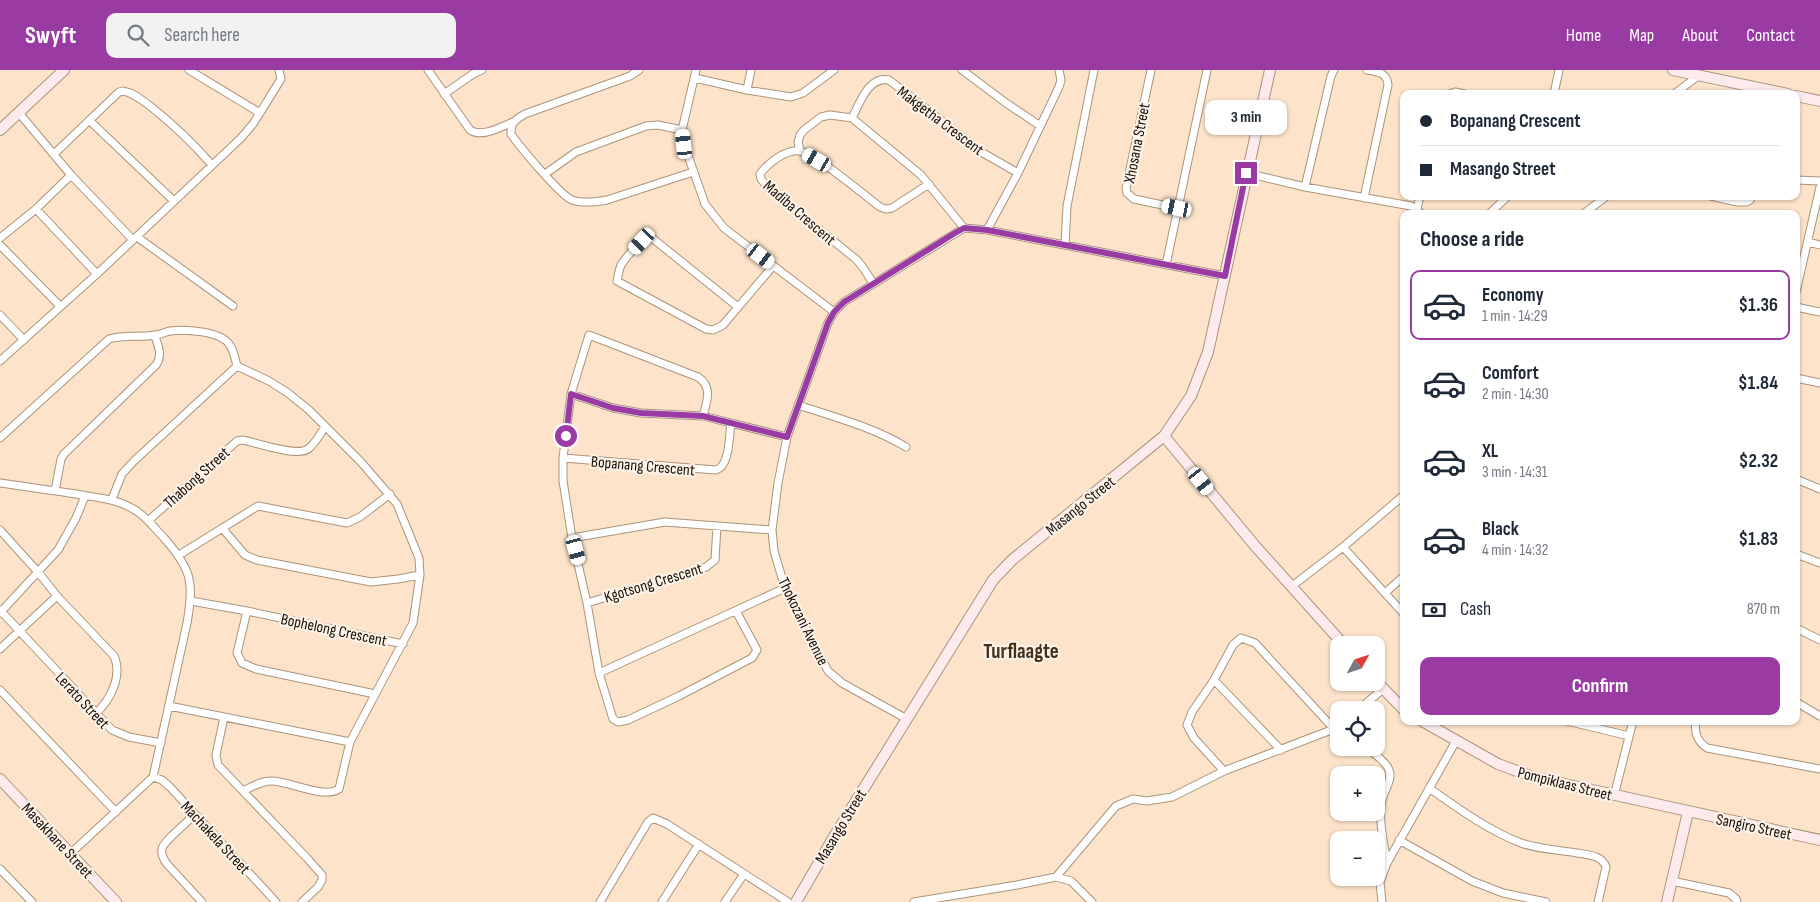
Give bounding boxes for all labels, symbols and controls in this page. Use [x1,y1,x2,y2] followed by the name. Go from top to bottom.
[106,13,456,58] search box
[25,21,76,50] text: Swyft
[124,21,152,49] icon: search
[164,24,240,47] text: Search here
[1566,25,1601,46] text: Home
[1629,25,1654,46] text: Map
[1682,25,1718,46] text: About
[1746,25,1795,46] text: Contact
[893,82,987,160] street label: Makgetha Crescent
[1120,101,1155,186] street label: Xhosana Street
[1205,101,1287,136] callout: 3 min
[1231,108,1261,127] text: 3 min
[1450,110,1581,133] text: Bopanang Crescent
[674,128,693,160] car
[800,146,833,174] car
[1450,158,1555,181] text: Masango Street
[1235,162,1257,184] route end
[759,177,839,250] street label: Madiba Crescent
[1160,198,1193,218] car
[626,225,657,257] car
[1420,226,1524,253] text: Choose a ride
[744,241,777,271] car
[1422,283,1467,328] icon: car
[1482,284,1544,307] text: Economy
[1739,294,1778,317] text: $1.36
[1482,307,1548,326] text: 1 min · 14:29
[1422,361,1467,406] icon: car
[1482,362,1539,385] text: Comfort
[1738,372,1778,395] text: $1.84
[1482,385,1549,404] text: 2 min · 14:30
[555,425,577,447] route start
[1422,439,1467,484] icon: car
[1482,440,1498,463] text: XL
[160,443,234,513] street label: Thabong Street
[1739,450,1778,473] text: $2.32
[590,452,696,481] street label: Bopanang Crescent
[1482,463,1547,482] text: 3 min · 14:31
[1185,465,1216,497] car
[1042,472,1120,540] street label: Masango Street
[1422,517,1467,562] icon: car
[1482,518,1519,541] text: Black
[1739,528,1778,551] text: $1.83
[564,534,587,566] car
[1482,541,1548,560] text: 4 min · 14:32
[602,559,705,607] street label: Kgotsong Crescent
[773,575,832,669] street label: Thokozani Avenue
[1420,596,1448,624] icon: cash
[1460,598,1491,621] text: Cash
[1747,600,1780,619] text: 870 m
[279,610,389,651] street label: Bophelong Crescent
[1330,636,1385,691] north arrow
[1330,636,1385,886] map controls
[983,639,1059,664] district label: Turflaagte
[1420,657,1780,715] button: Confirm
[51,669,113,733] street label: Lerato Street
[1330,701,1385,756] button: locate
[1515,764,1614,805] street label: Pompiklaas Street
[1330,766,1385,821] button: +
[812,786,871,868] street label: Masango Street
[176,798,254,879] street label: Machakela Street
[17,799,97,883] street label: Masakhane Street
[1714,810,1793,845] street label: Sangiro Street
[1330,831,1385,886] button: −

